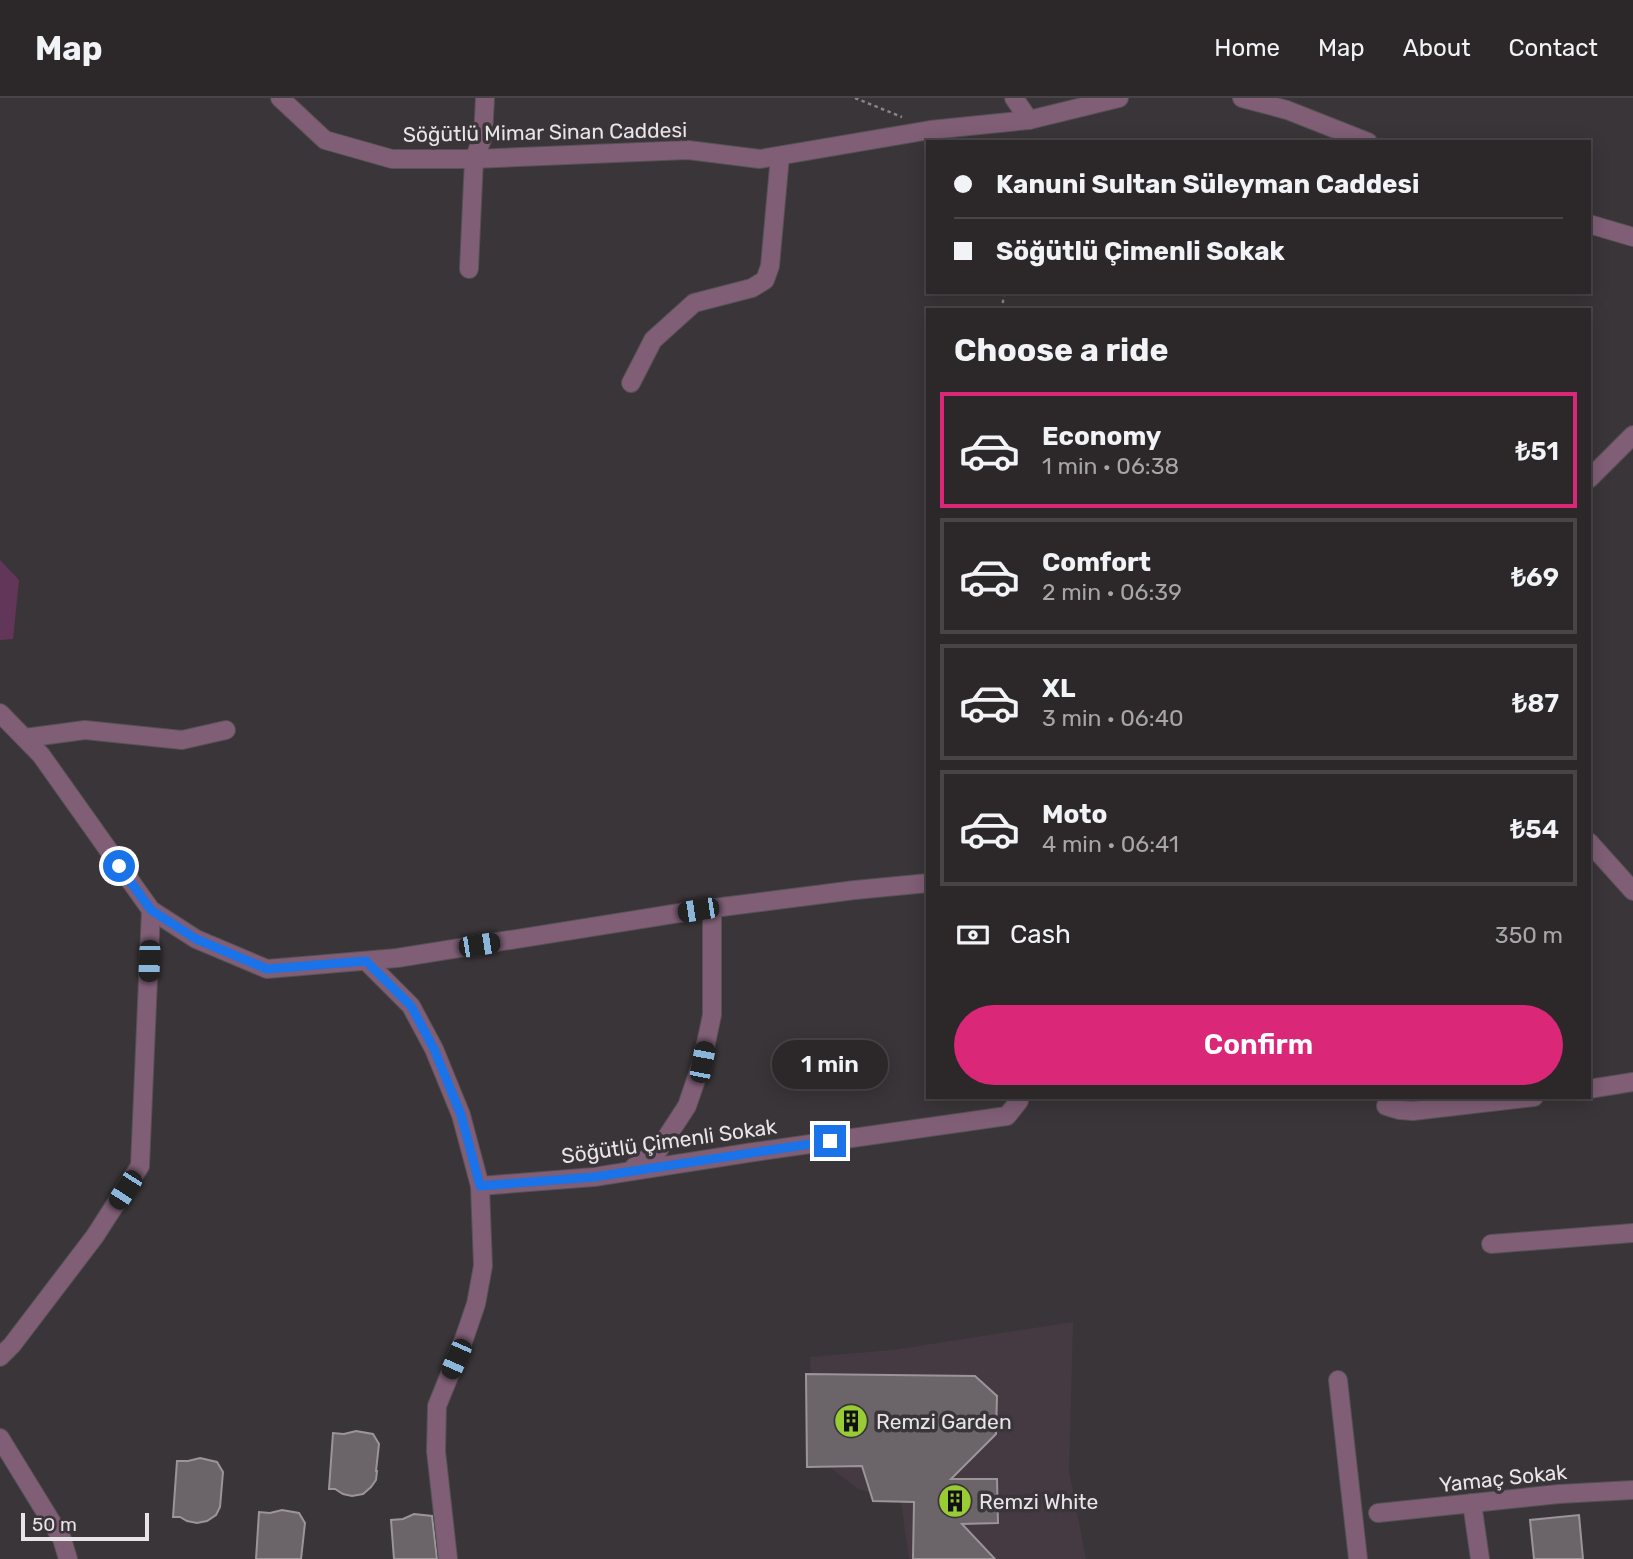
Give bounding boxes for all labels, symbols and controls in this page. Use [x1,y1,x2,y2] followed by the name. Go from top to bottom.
[35,29,103,68] text: Map
[1214,34,1280,62] text: Home
[1318,34,1365,62] text: Map
[1403,34,1471,62] text: About
[1509,34,1598,62] text: Contact
[403,117,687,147] street label: Söğütlü Mimar Sinan Caddesi
[996,169,1419,200] text: Kanuni Sultan Süleyman Caddesi
[996,236,1285,267] text: Söğütlü Çimenli Sokak
[954,331,1168,369] text: Choose a ride
[958,419,1021,482] icon: car
[1042,421,1161,452] text: Economy
[1515,436,1559,467] text: ₺51
[1042,452,1179,480] text: 1 min · 06:38
[958,545,1021,608] icon: car
[1042,547,1151,578] text: Comfort
[1511,562,1559,593] text: ₺69
[1042,578,1182,606] text: 2 min · 06:39
[958,671,1021,734] icon: car
[1042,673,1075,704] text: XL
[1512,688,1559,719] text: ₺87
[1042,704,1184,732] text: 3 min · 06:40
[958,797,1021,860] icon: car
[1042,799,1107,830] text: Moto
[1510,814,1559,845] text: ₺54
[1042,830,1179,858] text: 4 min · 06:41
[103,850,135,882] route start
[676,896,721,924] car
[954,916,992,954] icon: cash
[1010,919,1071,950] text: Cash
[1495,921,1563,949] text: 350 m
[457,931,502,959] car
[138,940,161,982] car
[954,1005,1563,1085] button: Confirm
[688,1039,717,1085] car
[772,1040,888,1088] callout: 1 min
[801,1050,859,1078] text: 1 min
[560,1113,778,1168] street label: Söğütlü Çimenli Sokak
[814,1125,846,1157] route end
[105,1167,146,1213] car
[438,1336,475,1382] car
[832,1402,870,1440] building icon: Remzi Garden
[876,1409,1012,1434] place label: Remzi Garden
[1438,1459,1568,1497] street label: Yamaç Sokak
[936,1482,974,1520] building icon: Remzi White
[979,1489,1098,1514] place label: Remzi White
[21,1510,149,1542] scale bar
[32,1513,77,1536] text: 50 m

